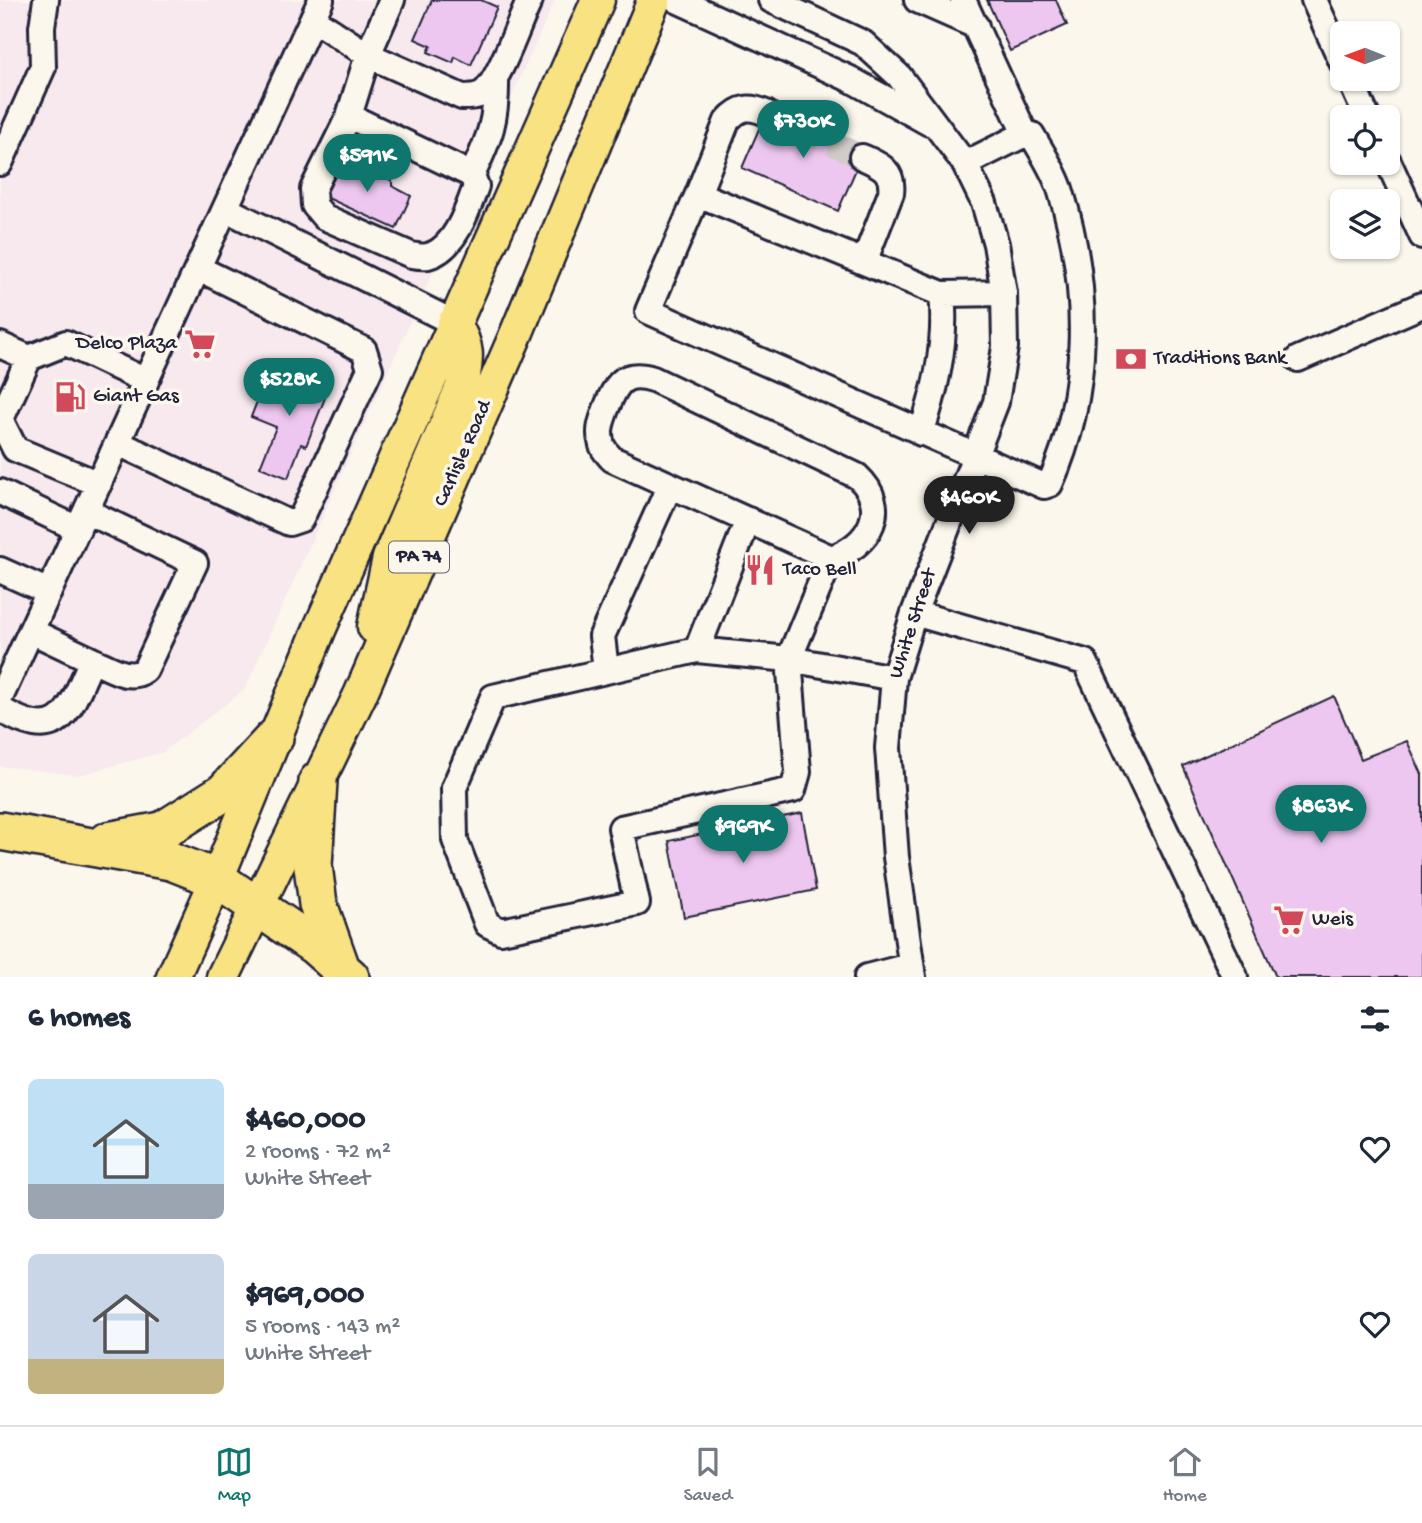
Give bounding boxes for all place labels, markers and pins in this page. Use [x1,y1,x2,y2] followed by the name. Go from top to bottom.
[754,100,852,160] pin: $730K
[318,134,416,194] pin: $591K
[183,327,217,361] supermarket icon: Delco Plaza
[74,332,178,357] place label: Delco Plaza
[1114,342,1148,376] bank icon: Traditions Bank
[1153,347,1289,372] place label: Traditions Bank
[240,358,338,418] pin: $528K
[53,380,87,414] fuel station icon: Giant Gas
[93,385,180,410] place label: Giant Gas
[920,476,1018,536] pin: $460K
[743,553,777,587] restaurant icon: Taco Bell
[782,558,857,583] place label: Taco Bell
[1272,786,1370,845] pin: $863K
[694,806,792,865] pin: $969K
[1272,903,1306,937] supermarket icon: Weis
[1312,908,1354,933] place label: Weis

